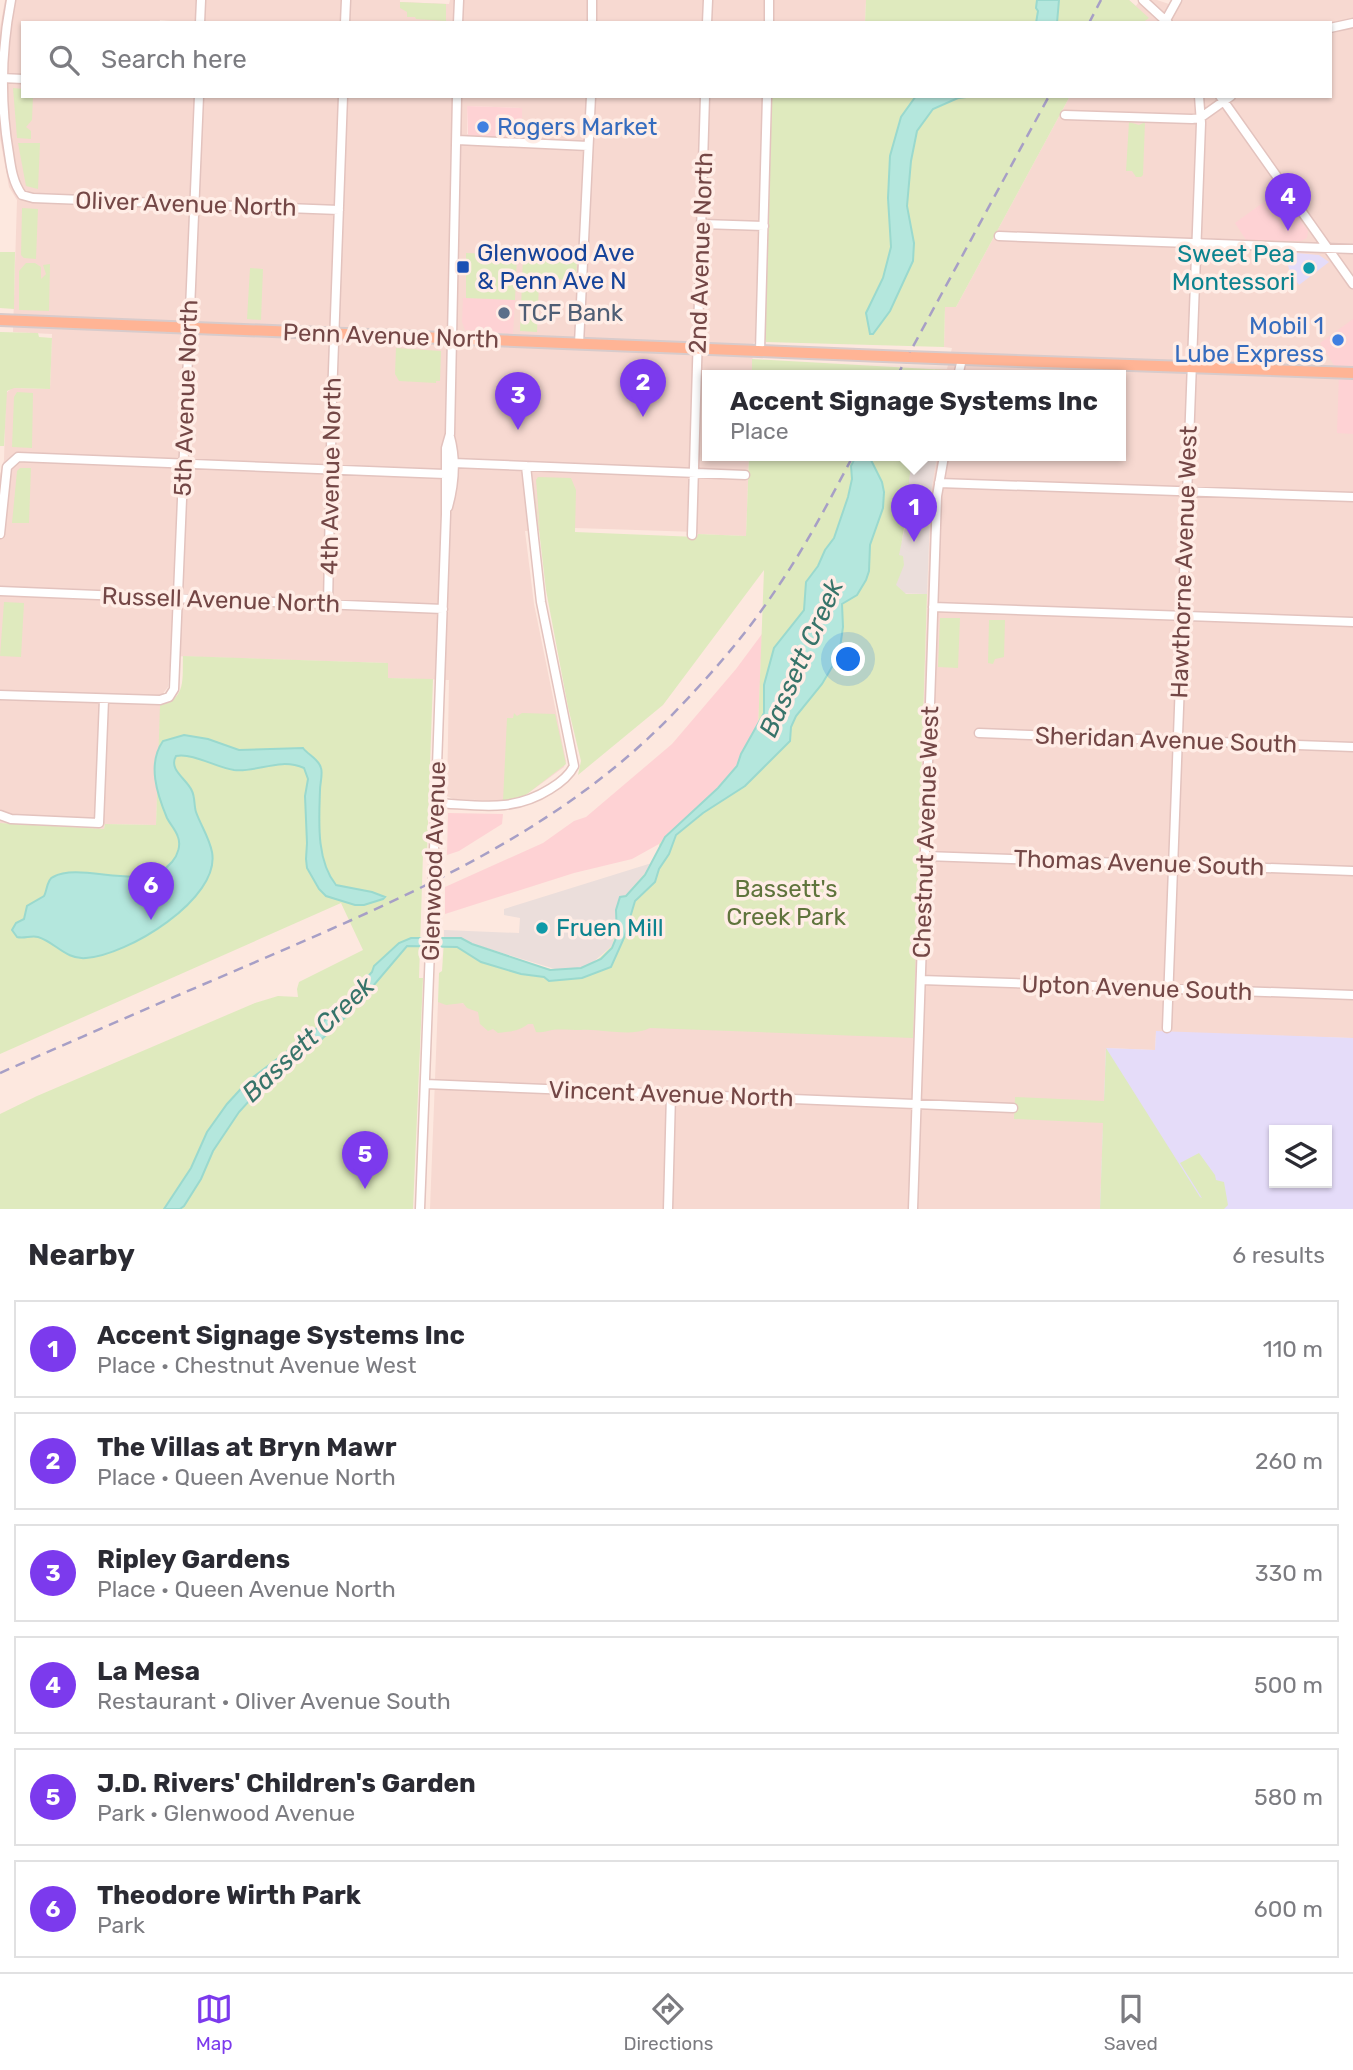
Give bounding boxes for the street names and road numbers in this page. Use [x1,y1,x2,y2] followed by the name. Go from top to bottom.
[683,152,719,354] street label: 2nd Avenue North
[75,186,297,222] street label: Oliver Avenue North
[169,299,203,497] street label: 5th Avenue North
[282,318,500,354] street label: Penn Avenue North
[315,377,347,575] street label: 4th Avenue North
[1165,425,1203,699] street label: Hawthorne Avenue West
[101,582,341,618] street label: Russell Avenue North
[908,705,944,959] street label: Chestnut Avenue West
[1034,721,1298,759] street label: Sheridan Avenue South
[417,761,451,961] street label: Glenwood Avenue
[1013,845,1265,881] street label: Thomas Avenue South
[1021,970,1253,1006] street label: Upton Avenue South
[548,1076,794,1112] street label: Vincent Avenue North

